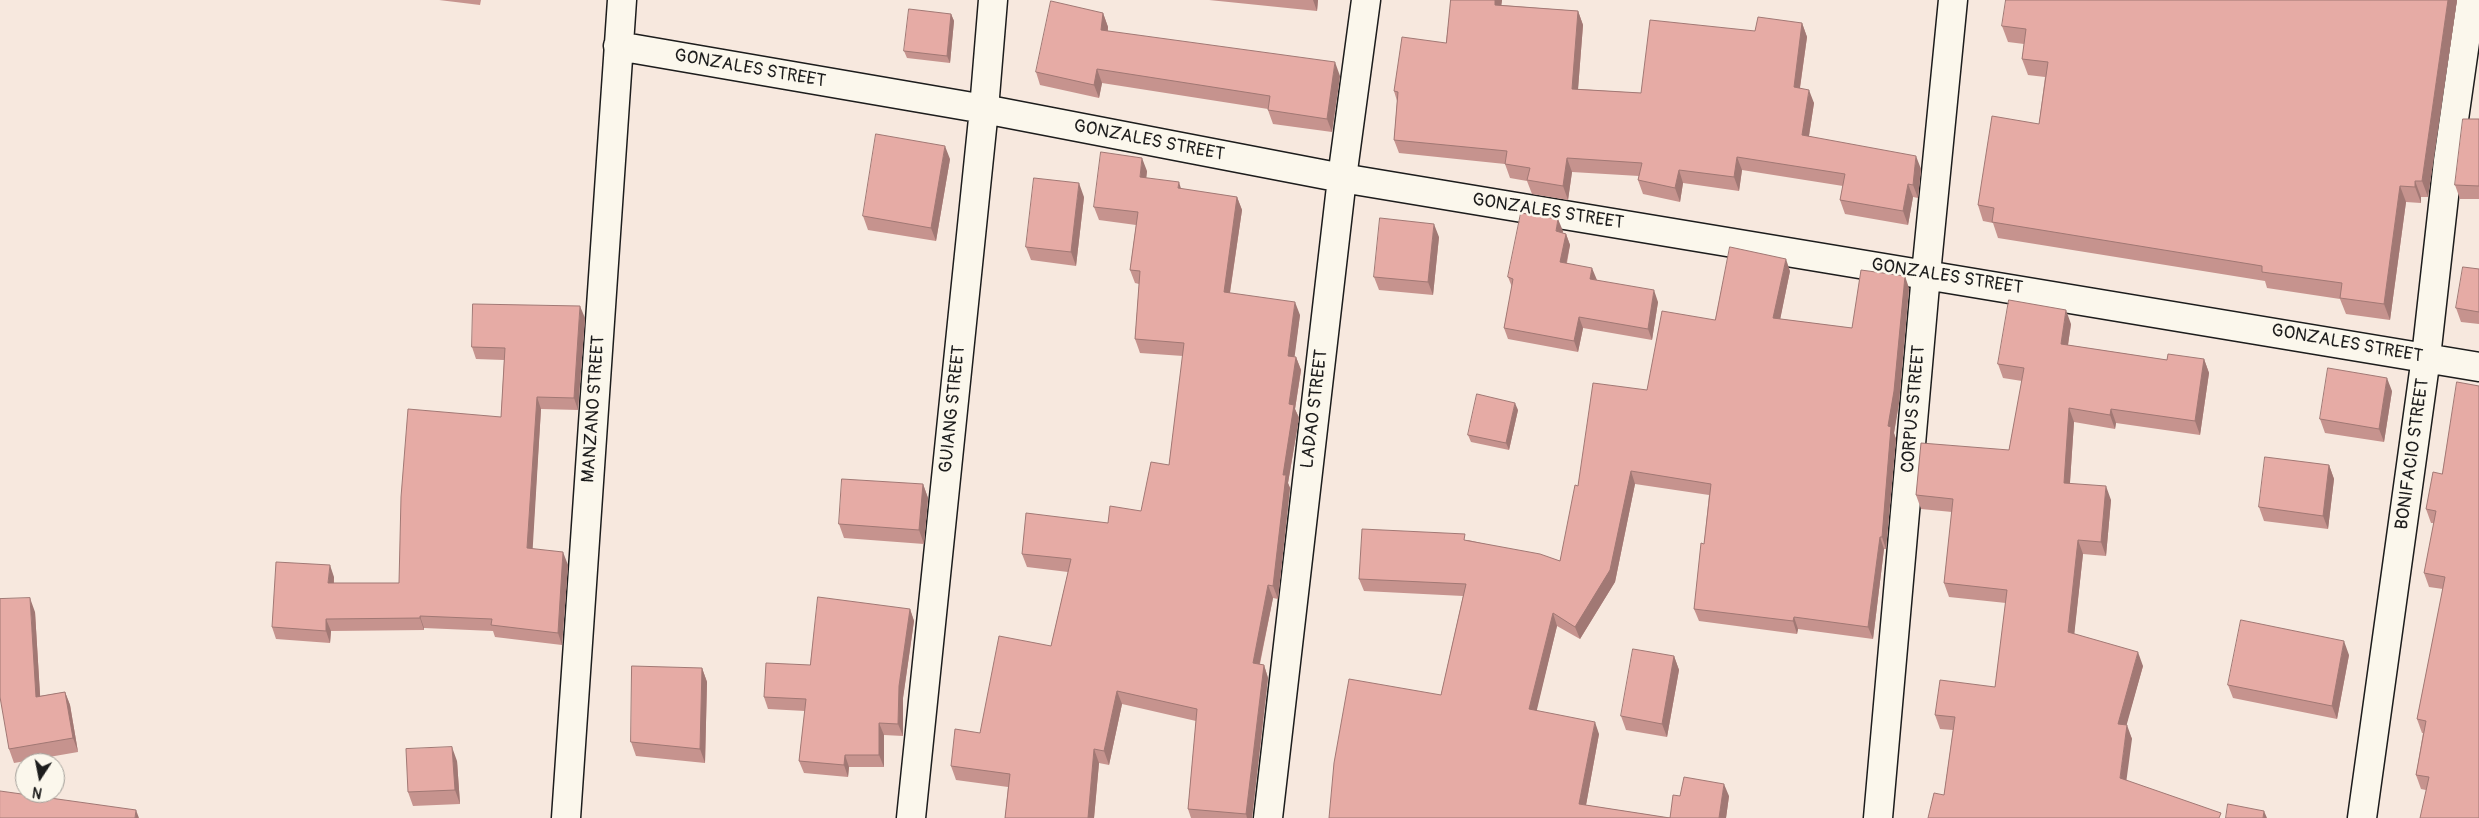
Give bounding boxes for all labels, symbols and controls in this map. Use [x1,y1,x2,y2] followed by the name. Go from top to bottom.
[673,45,827,93] street label: GONZALES STREET
[1072,116,1226,166] street label: GONZALES STREET
[1471,189,1625,235] street label: GONZALES STREET
[1870,254,2024,300] street label: GONZALES STREET
[2270,320,2424,368] street label: GONZALES STREET
[578,334,610,484] street label: MANZANO STREET
[936,344,970,474] street label: GUIANG STREET
[1898,344,1930,474] street label: CORPUS STREET
[1297,348,1333,470] street label: LADAO STREET
[2392,377,2434,531] street label: BONIFACIO STREET
[15,753,65,803] north arrow
[31,783,44,801] text: N

